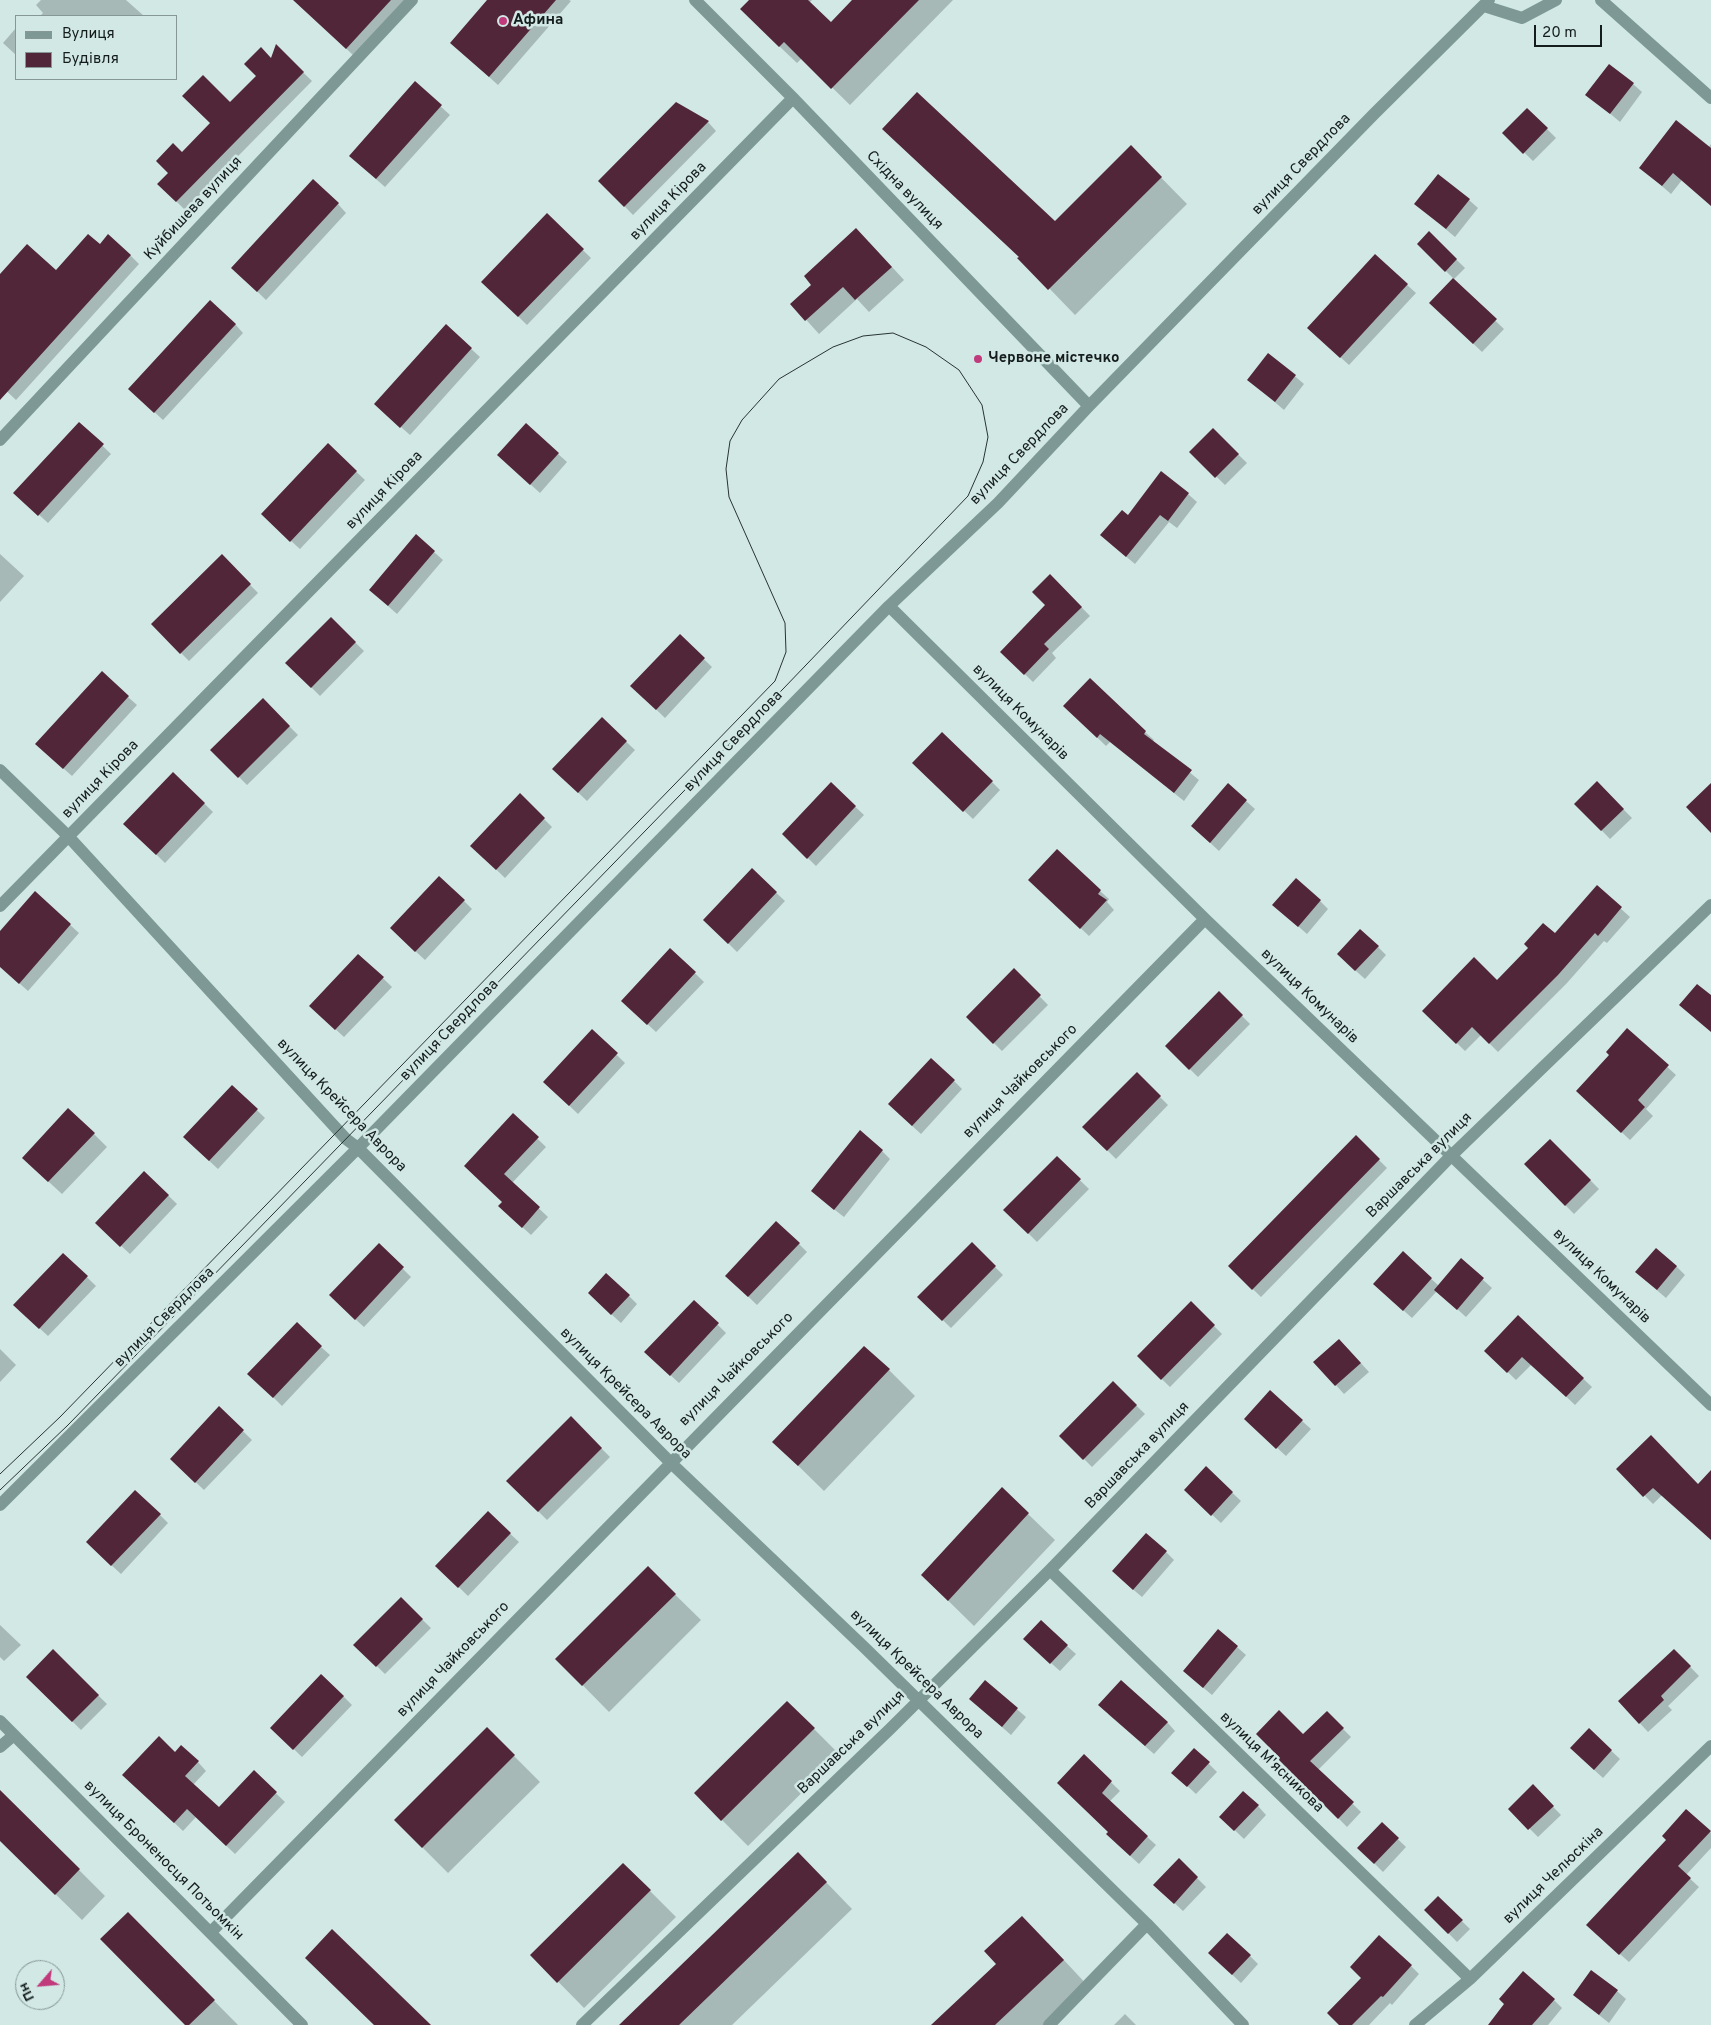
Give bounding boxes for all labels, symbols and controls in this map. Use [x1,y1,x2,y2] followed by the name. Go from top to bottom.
[513,12,563,30] place label: Афина
[15,15,178,80] legend
[497,15,509,27] marker: Афина
[1536,15,1604,47] scale bar
[1542,24,1577,43] text: 20 m
[62,25,115,44] text: Вулиця
[62,50,119,69] text: Будівля
[1249,110,1355,220] street label: вулиця Свердлова
[862,148,946,234] street label: Східна вулиця
[141,153,247,265] street label: Куйбишева вулиця
[627,159,711,245] street label: вулиця Кірова
[988,350,1120,368] place label: Червоне містечко
[972,353,984,365] marker: Червоне містечко
[967,400,1073,510] street label: вулиця Свердлова
[343,448,427,534] street label: вулиця Кірова
[968,661,1072,765] street label: вулиця Комунарів
[681,687,787,797] street label: вулиця Свердлова
[59,737,143,823] street label: вулиця Кірова
[1256,946,1362,1048] street label: вулиця Комунарів
[397,976,503,1086] street label: вулиця Свердлова
[960,1021,1082,1143] street label: вулиця Чайковського
[273,1036,409,1176] street label: вулиця Крейсера Аврора
[1363,1109,1477,1223] street label: Варшавська вулиця
[1548,1226,1654,1328] street label: вулиця Комунарів
[111,1264,219,1372] street label: вулиця Свердлова
[676,1309,798,1431] street label: вулиця Чайковського
[556,1325,694,1463] street label: вулиця Крейсера Аврора
[1082,1399,1194,1513] street label: Варшавська вулиця
[394,1598,514,1722] street label: вулиця Чайковського
[846,1607,986,1743] street label: вулиця Крейсера Аврора
[795,1687,909,1799] street label: Варшавська вулиця
[1215,1709,1327,1817] street label: вулиця М'ясникова
[79,1777,247,1945] street label: вулиця Броненосця Потьомкін
[1500,1824,1608,1928] street label: вулиця Челюскіна
[15,1960,65,2010] north arrow
[15,1979,39,2004] text: Пн

